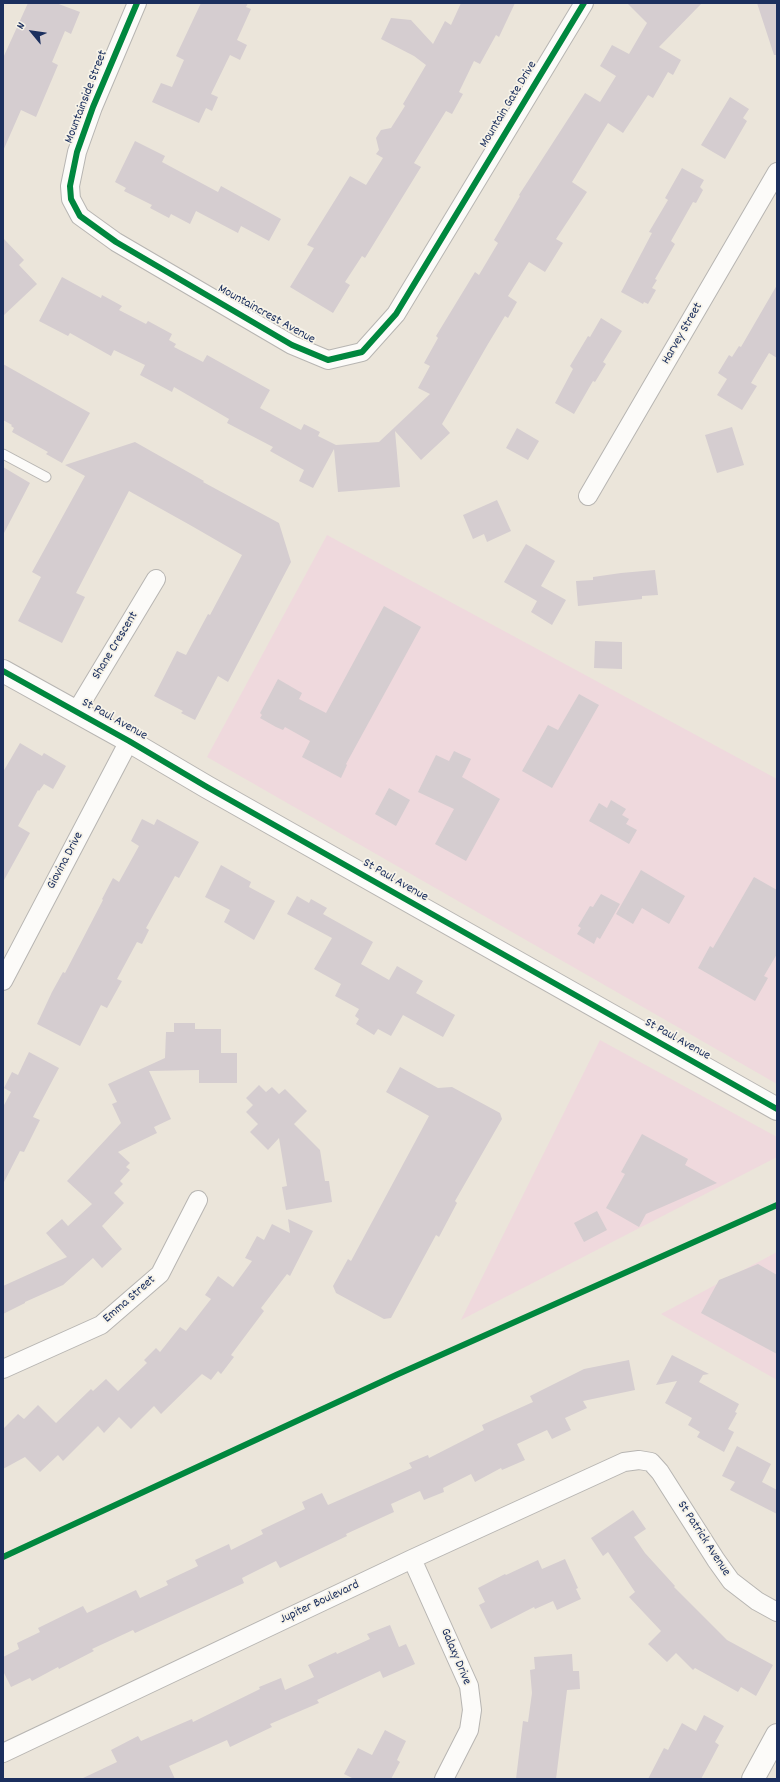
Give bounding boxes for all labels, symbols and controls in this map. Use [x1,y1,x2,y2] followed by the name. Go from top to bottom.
[12,12,52,52] north arrow
[13,20,30,32] text: N
[62,48,112,146] street label: Mountainside Street
[477,59,541,151] street label: Mountain Gate Drive
[215,282,317,348] street label: Mountaincrest Avenue
[659,300,707,368] street label: Harvey Street
[90,609,142,683] street label: Shane Crescent
[78,696,150,744] street label: St Paul Avenue
[44,830,88,892] street label: Giovina Drive
[360,856,430,906] street label: St Paul Avenue
[641,1016,713,1064] street label: St Paul Avenue
[101,1273,159,1327] street label: Emma Street
[673,1498,733,1580] street label: St Patrick Avenue
[278,1578,362,1628] street label: Jupiter Boulevard
[436,1626,474,1688] street label: Galaxy Drive

